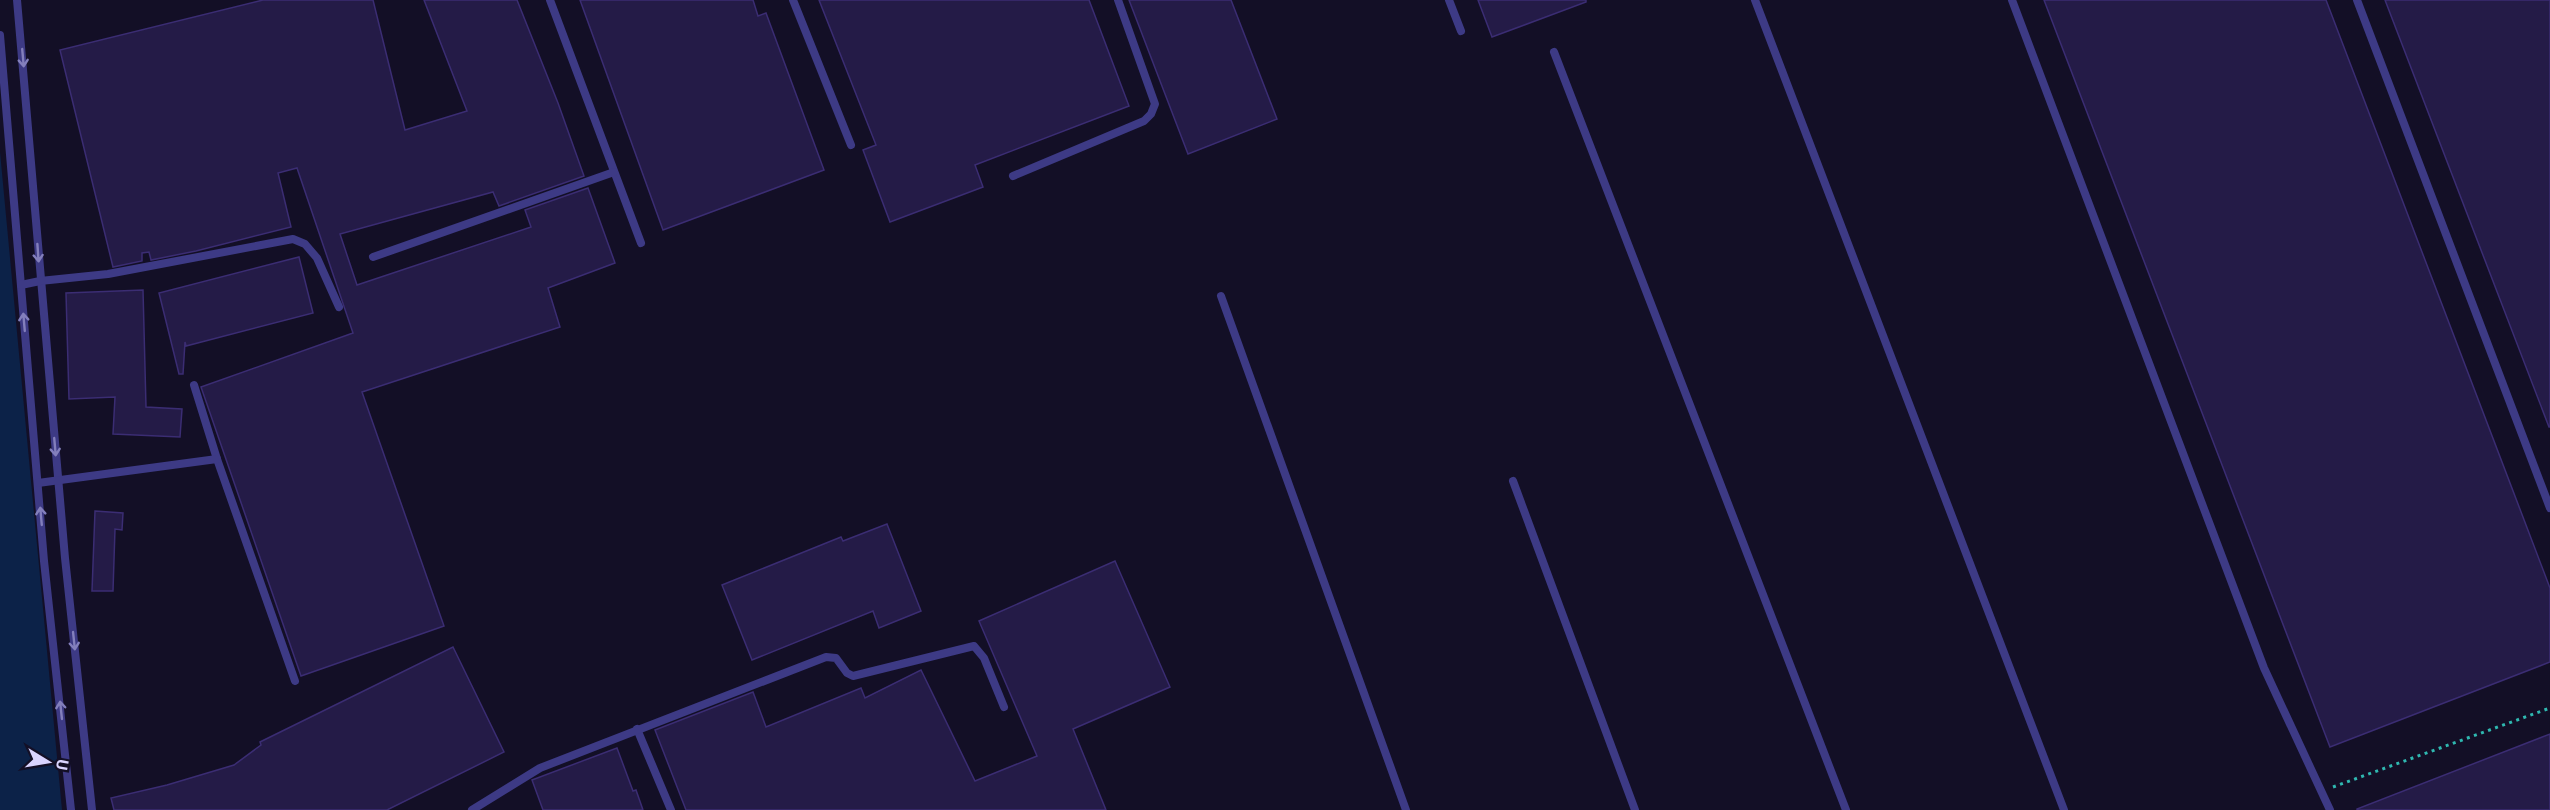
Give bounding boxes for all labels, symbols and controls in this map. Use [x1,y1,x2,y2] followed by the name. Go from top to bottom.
[17,48,28,68] one-way arrow
[32,242,43,262] one-way arrow
[18,312,29,332] one-way arrow
[50,436,61,456] one-way arrow
[35,507,46,527] one-way arrow
[69,631,80,650] one-way arrow
[55,701,66,721] one-way arrow
[18,732,78,792] north arrow
[52,758,73,772] text: U

